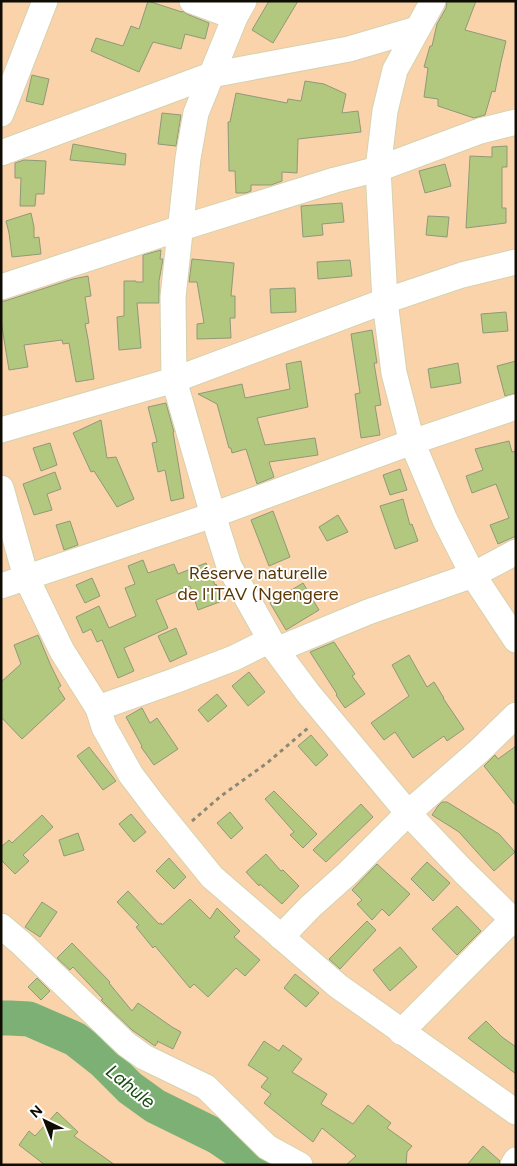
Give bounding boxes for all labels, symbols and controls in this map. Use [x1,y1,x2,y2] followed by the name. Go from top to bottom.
[177,562,339,605] park label: Réserve naturelle de l'ITAV (Ngengere
[101,1060,160,1114] water label: Lahule
[20,1096,70,1146] north arrow
[27,1102,46,1122] text: N

